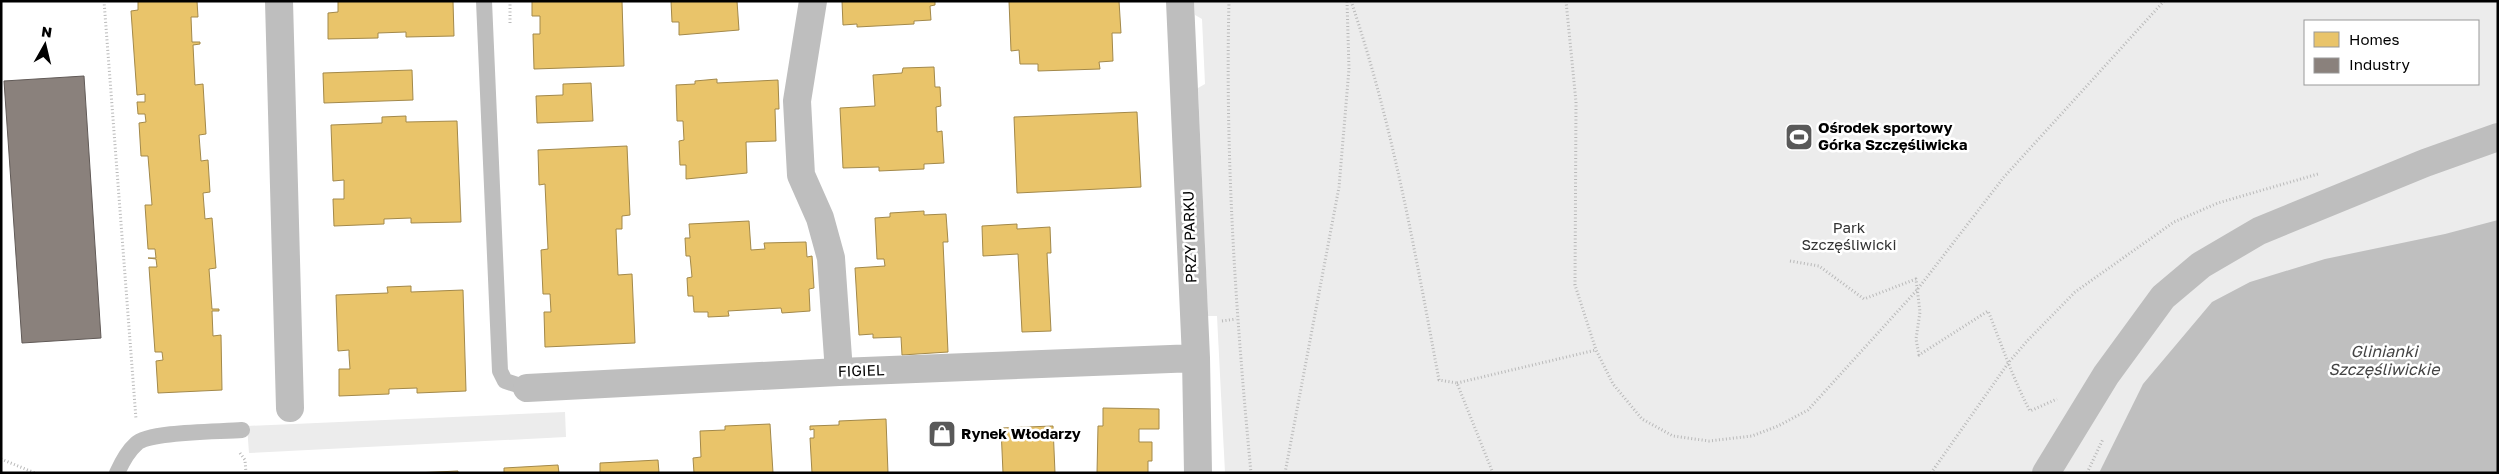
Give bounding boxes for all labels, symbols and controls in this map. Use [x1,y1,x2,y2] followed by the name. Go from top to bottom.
[20,20,70,70] north arrow
[2304,20,2479,85] legend
[40,22,53,41] text: N
[2349,30,2399,48] text: Homes
[2349,55,2410,73] text: Industry
[1818,118,1968,153] place label: Ośrodek sportowy Górka Szczęśliwicka
[1784,122,1814,152] sports icon: Ośrodek sportowy Górka Szczęśliwicka
[1178,190,1200,284] street label: PRZY PARKU
[1801,218,1897,253] park label: Park Szczęśliwicki
[2329,341,2441,379] water label: Glinianki Szczęśliwickie
[837,360,885,380] street label: FIGIEL
[927,419,957,449] shop icon: Rynek Włodarzy
[961,424,1081,442] place label: Rynek Włodarzy

